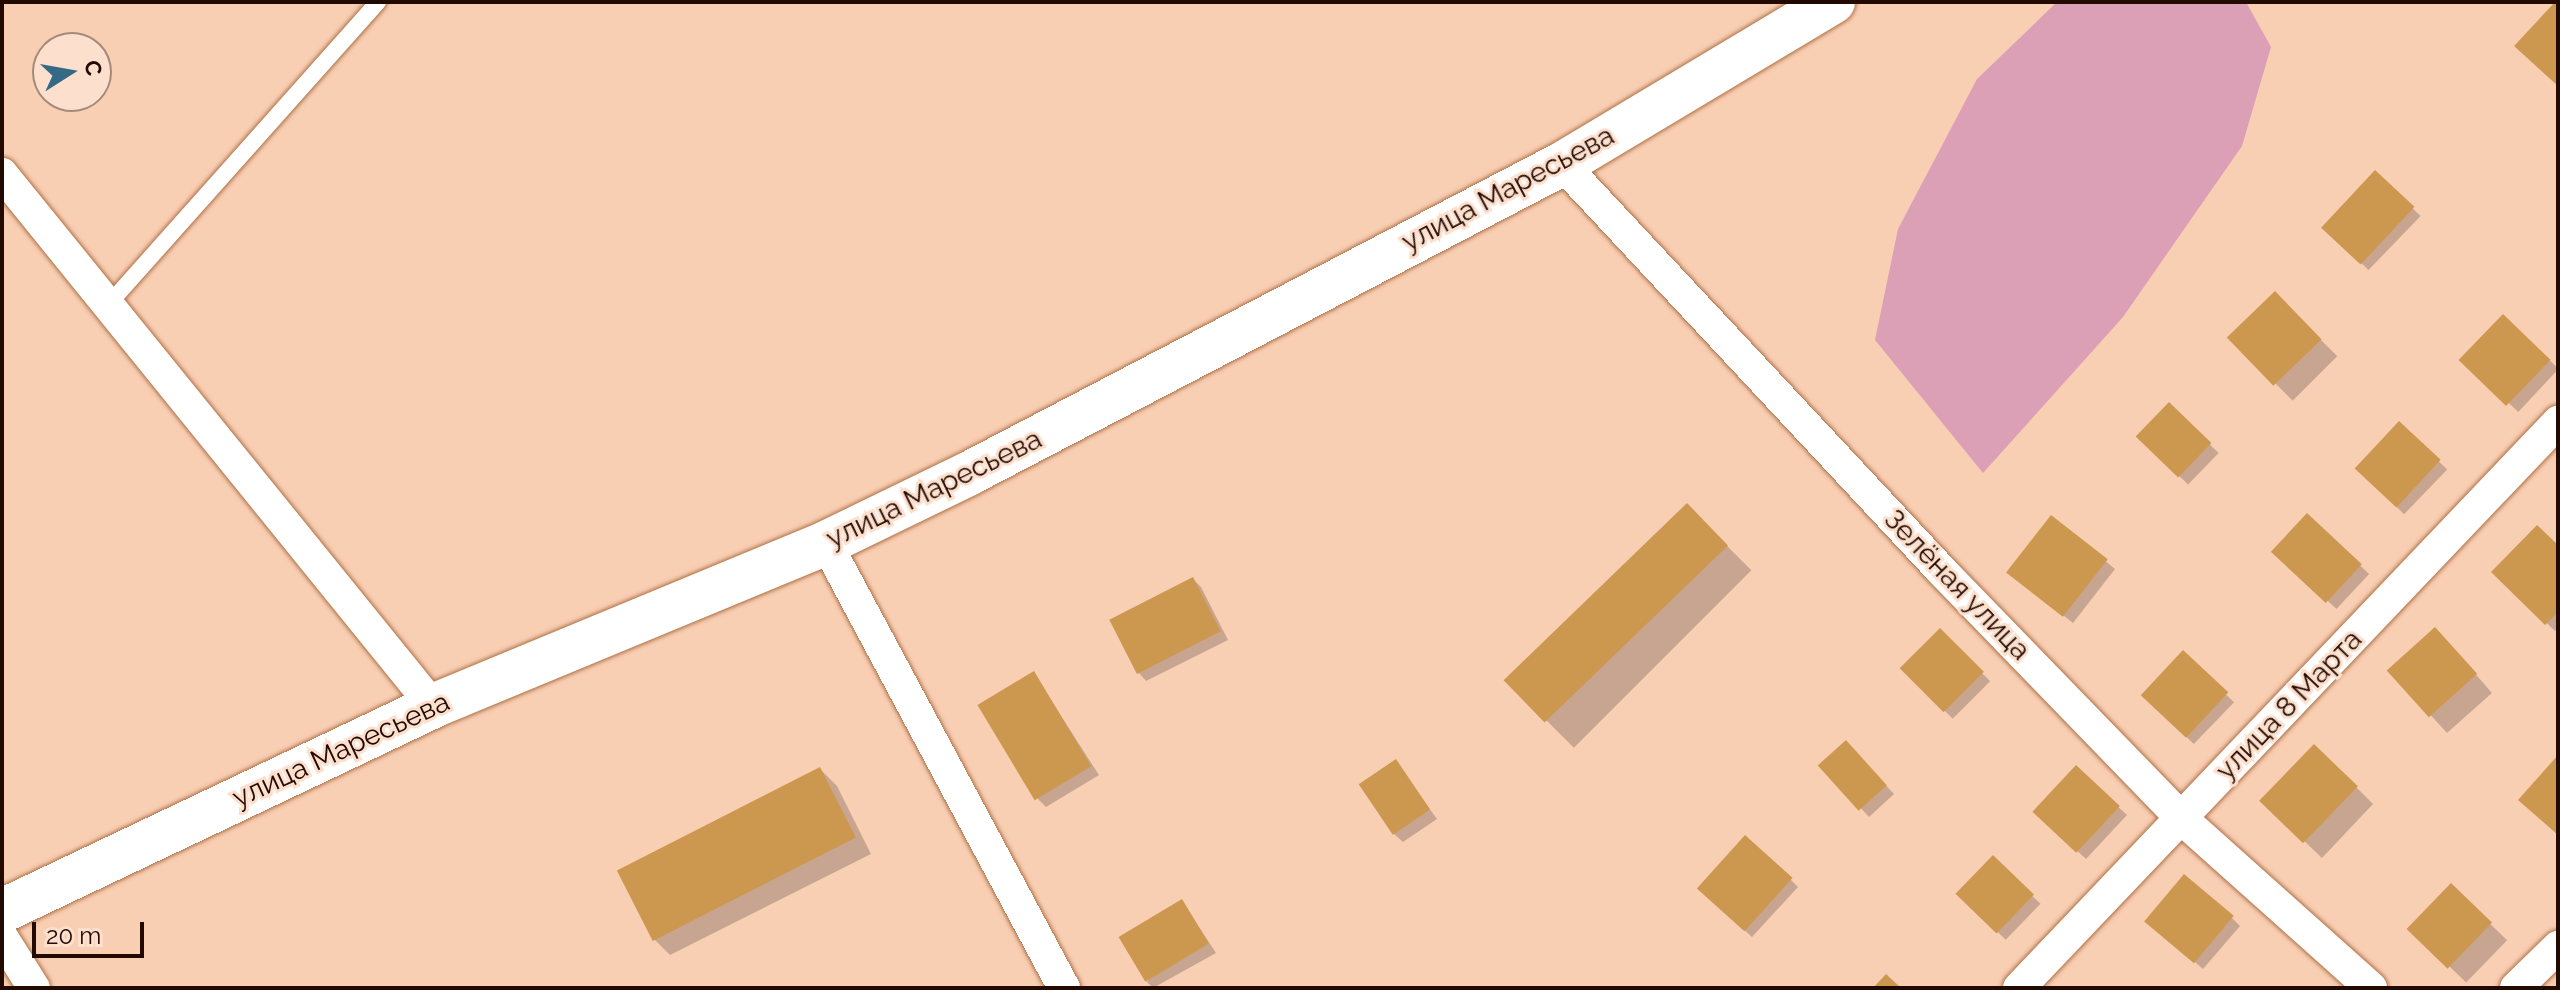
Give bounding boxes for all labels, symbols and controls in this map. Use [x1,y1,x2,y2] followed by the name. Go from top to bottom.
[32,32,112,112] north arrow
[79,58,108,78] text: С
[1396,119,1620,259] street label: улица Маресьева
[821,422,1047,556] street label: улица Маресьева
[1877,503,2037,667] street label: Зелёная улица
[2209,623,2369,787] street label: улица 8 Марта
[227,685,455,815] street label: улица Маресьева
[36,906,148,956] scale bar
[46,921,101,950] text: 20 m

